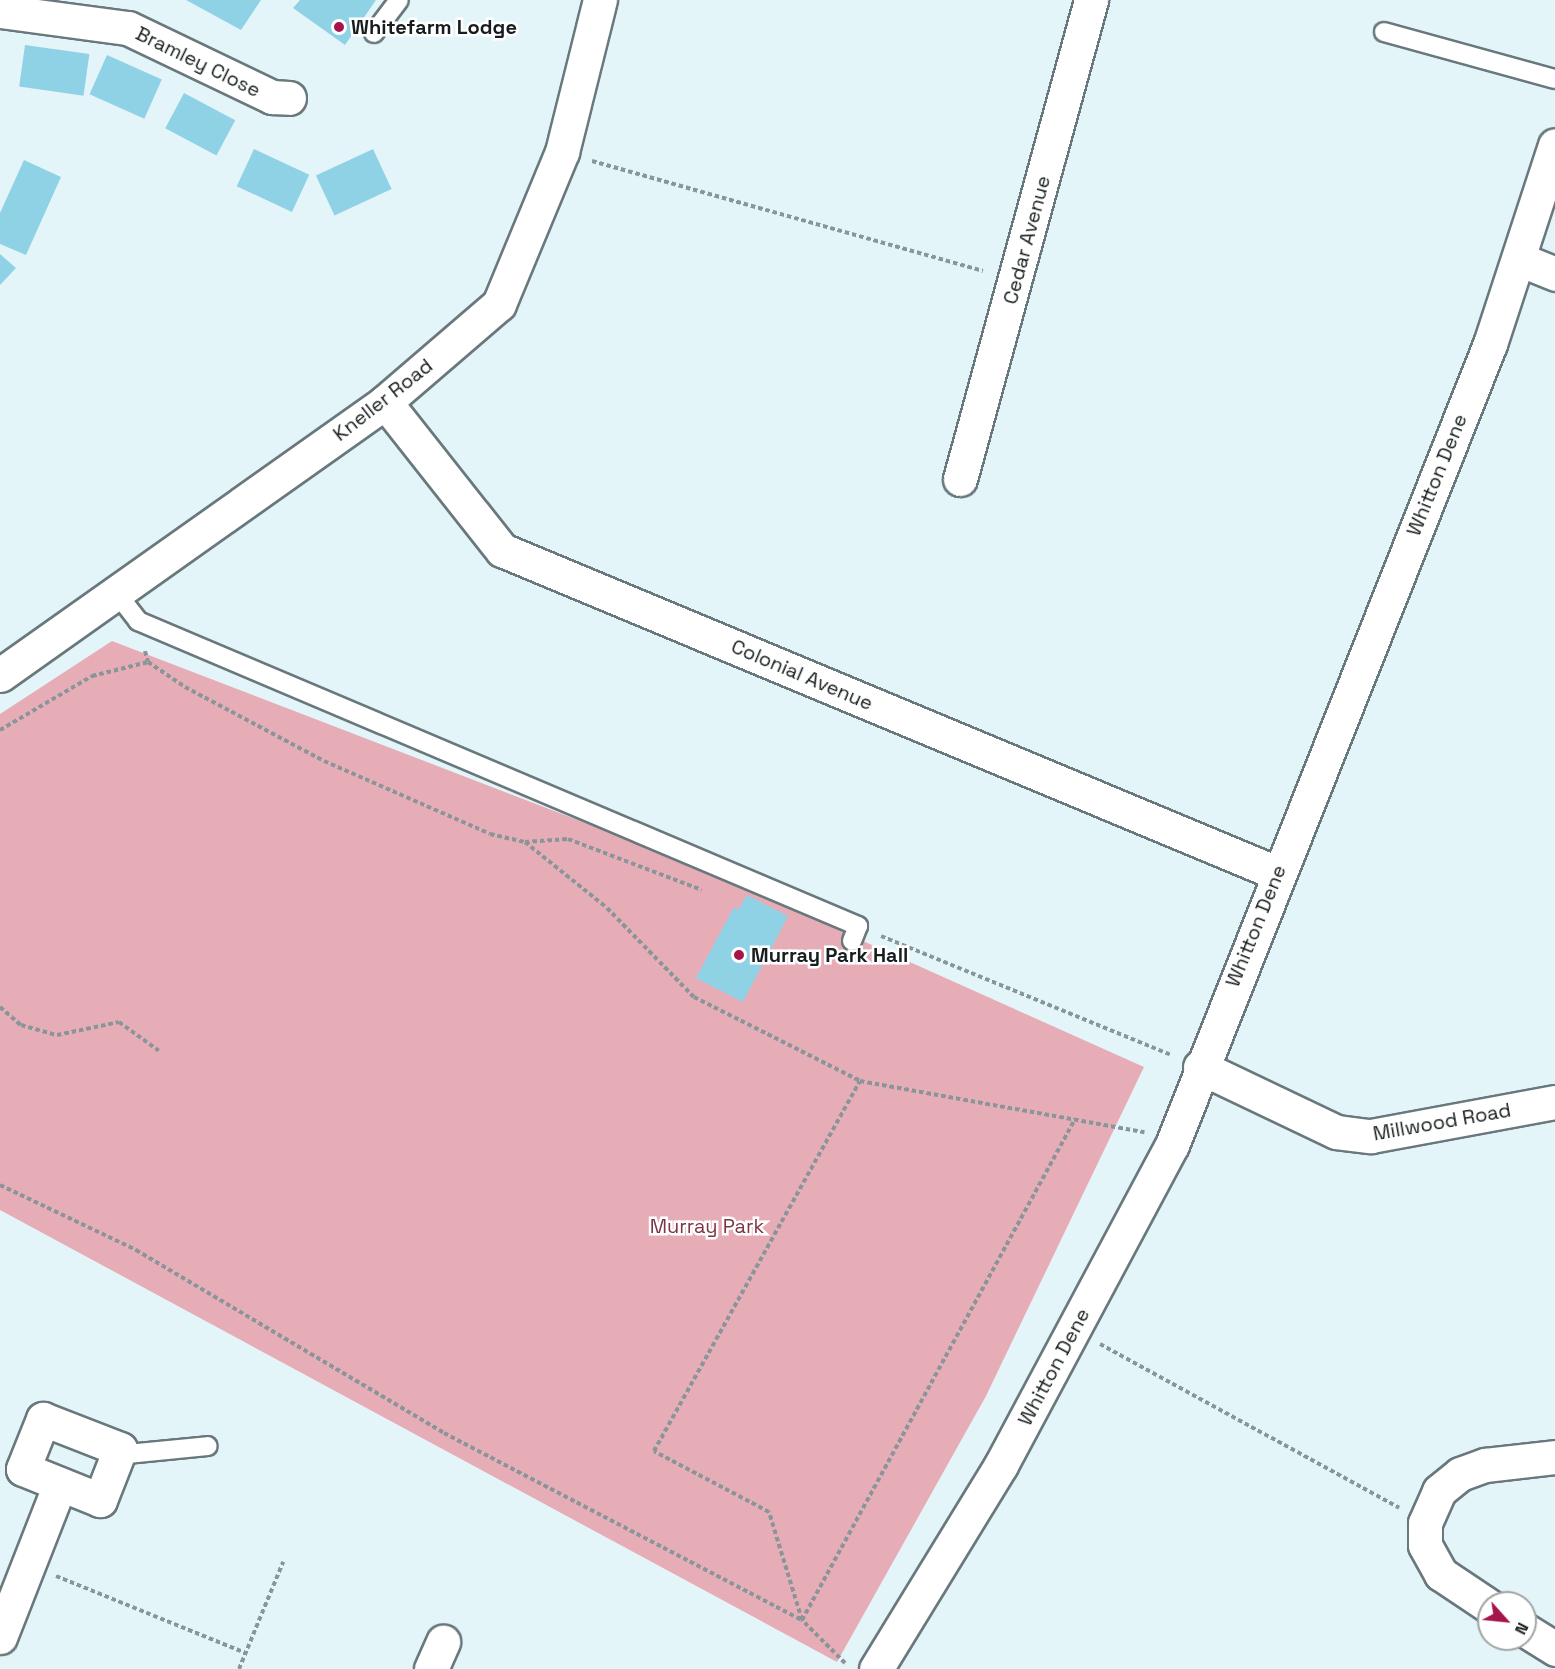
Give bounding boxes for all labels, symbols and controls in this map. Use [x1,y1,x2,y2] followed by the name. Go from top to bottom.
[351,15,517,39] place label: Whitefarm Lodge
[332,20,346,34] marker: Whitefarm Lodge
[132,21,264,103] street label: Bramley Close
[998,173,1056,307] street label: Cedar Avenue
[328,354,438,446] street label: Kneller Road
[1402,411,1472,539] street label: Whitton Dene
[727,634,877,716] street label: Colonial Avenue
[1221,862,1291,990] street label: Whitton Dene
[751,943,908,967] place label: Murray Park Hall
[732,948,746,962] marker: Murray Park Hall
[1371,1098,1513,1146] street label: Millwood Road
[650,1214,764,1238] park label: Murray Park
[1013,1304,1095,1430] street label: Whitton Dene
[1477,1591,1537,1651] north arrow
[1510,1619,1533,1638] text: N

